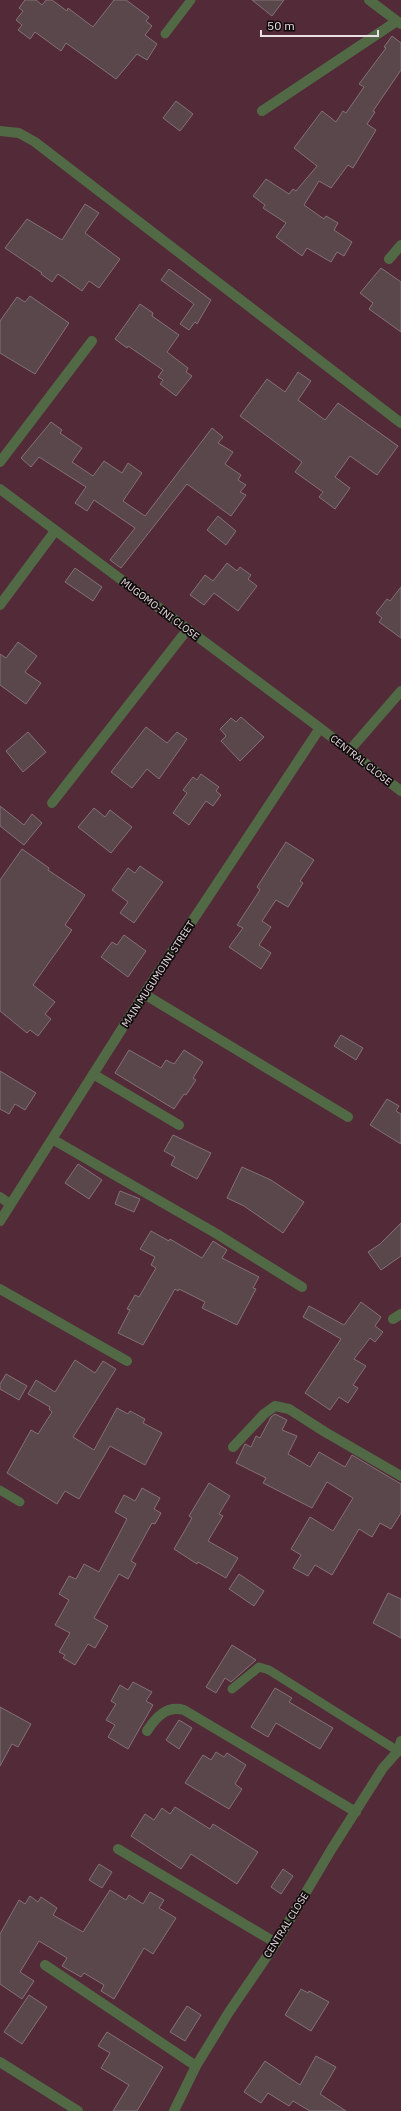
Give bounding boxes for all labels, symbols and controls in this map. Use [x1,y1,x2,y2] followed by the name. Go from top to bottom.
[261,12,378,38] scale bar
[267,18,295,33] text: 50 m
[118,575,202,643] street label: MUGOMO-INI CLOSE
[328,732,395,788] street label: CENTRAL CLOSE
[119,918,197,1030] street label: MAIN MUGUMOINI STREET
[261,1890,311,1960] street label: CENTRAL CLOSE

